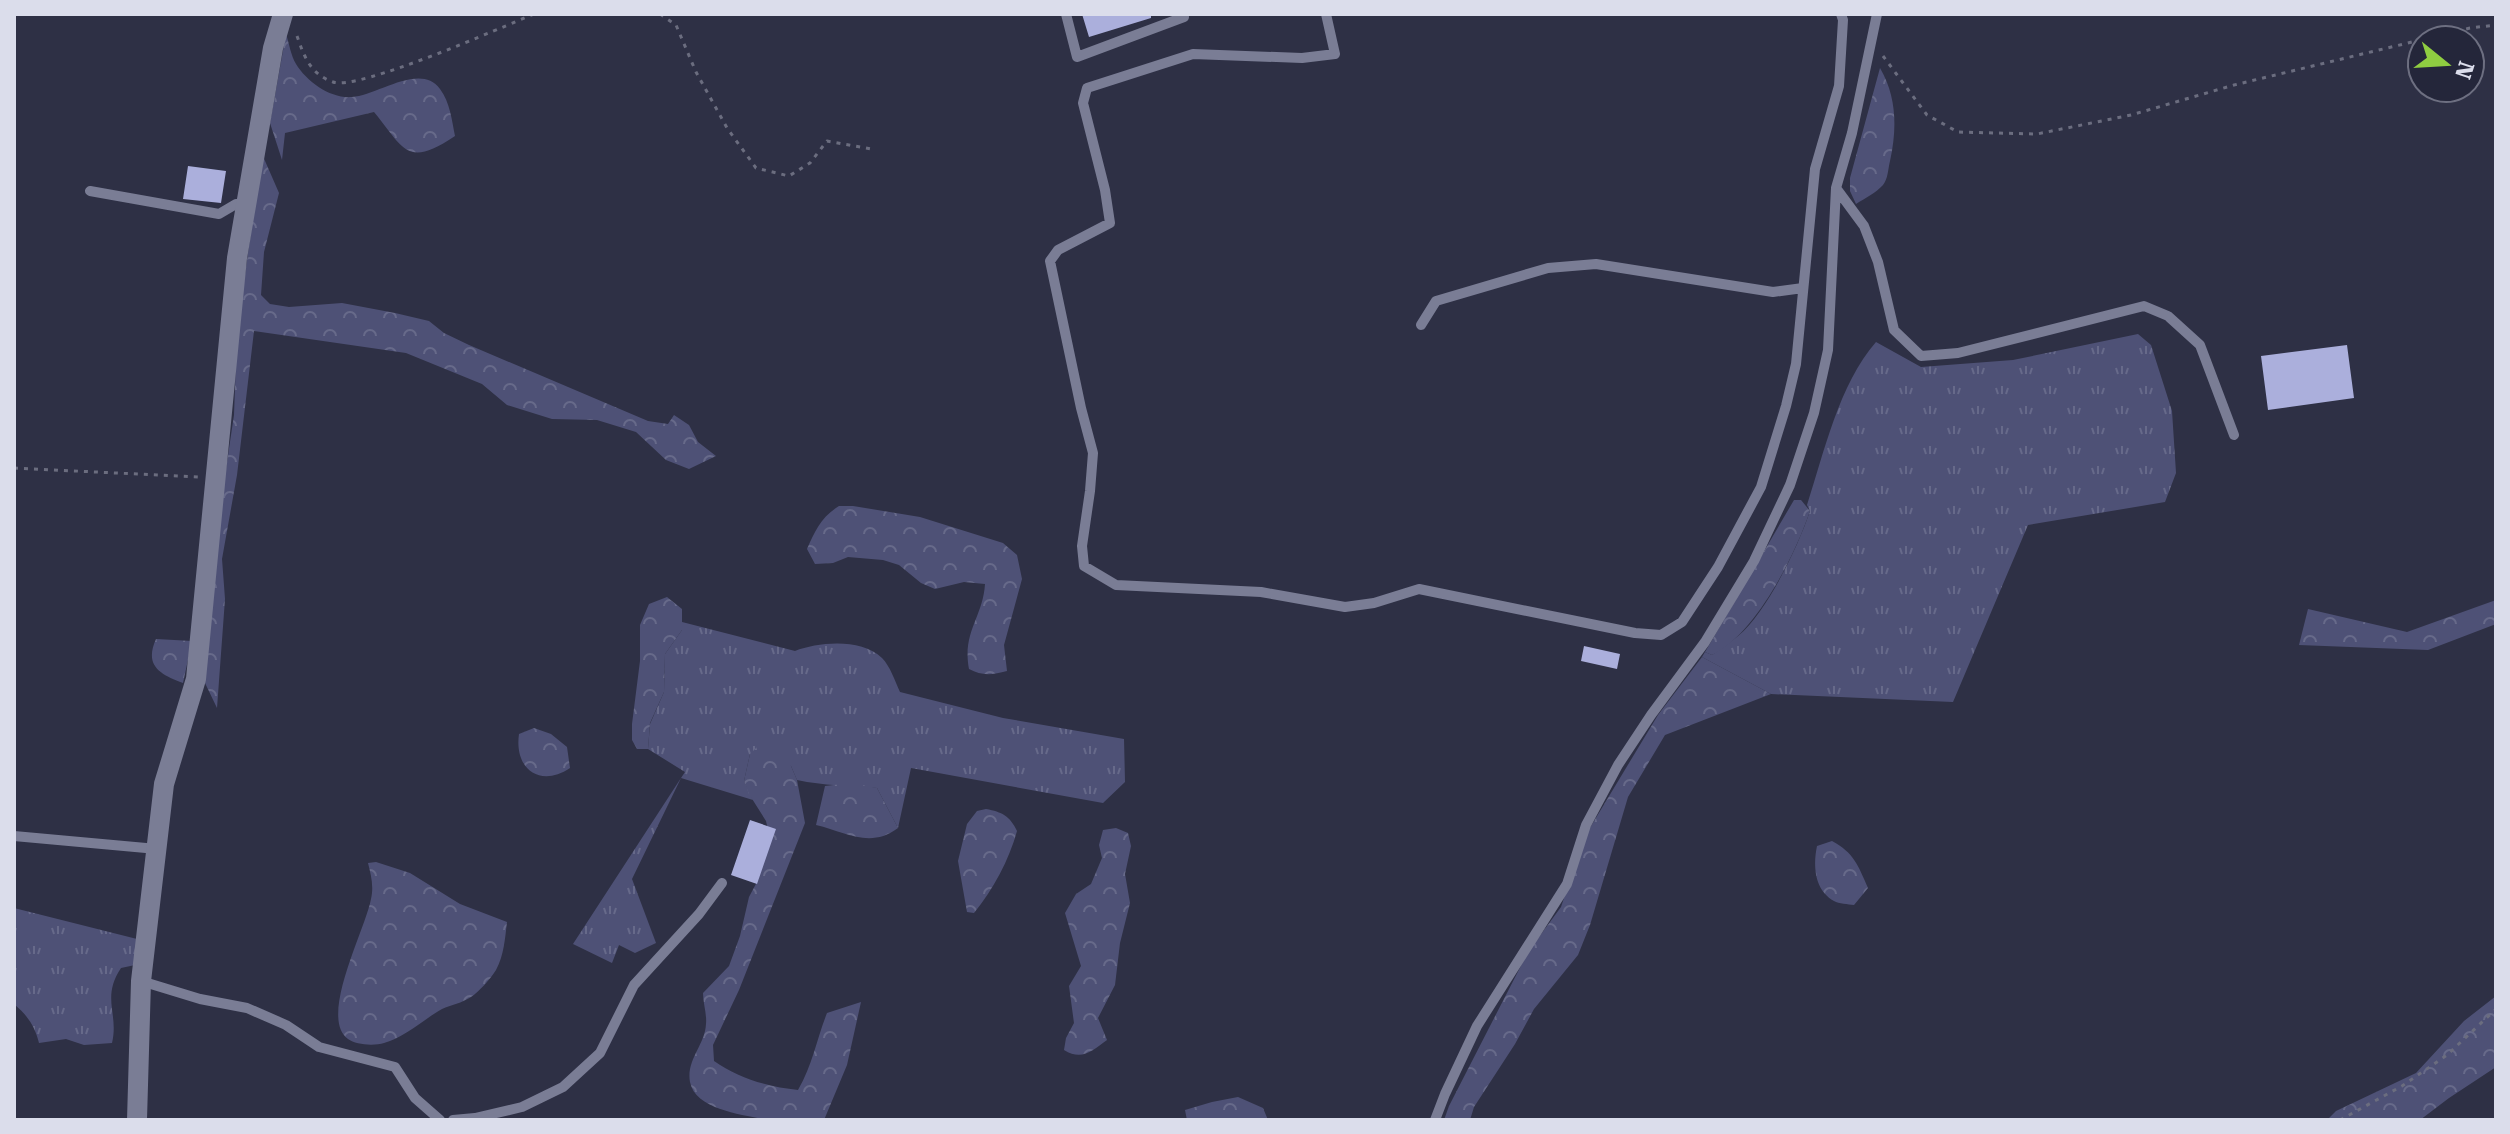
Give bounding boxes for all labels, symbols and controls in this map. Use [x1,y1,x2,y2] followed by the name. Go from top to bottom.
[2406,24,2486,104] north arrow
[2450,58,2479,82] text: N

